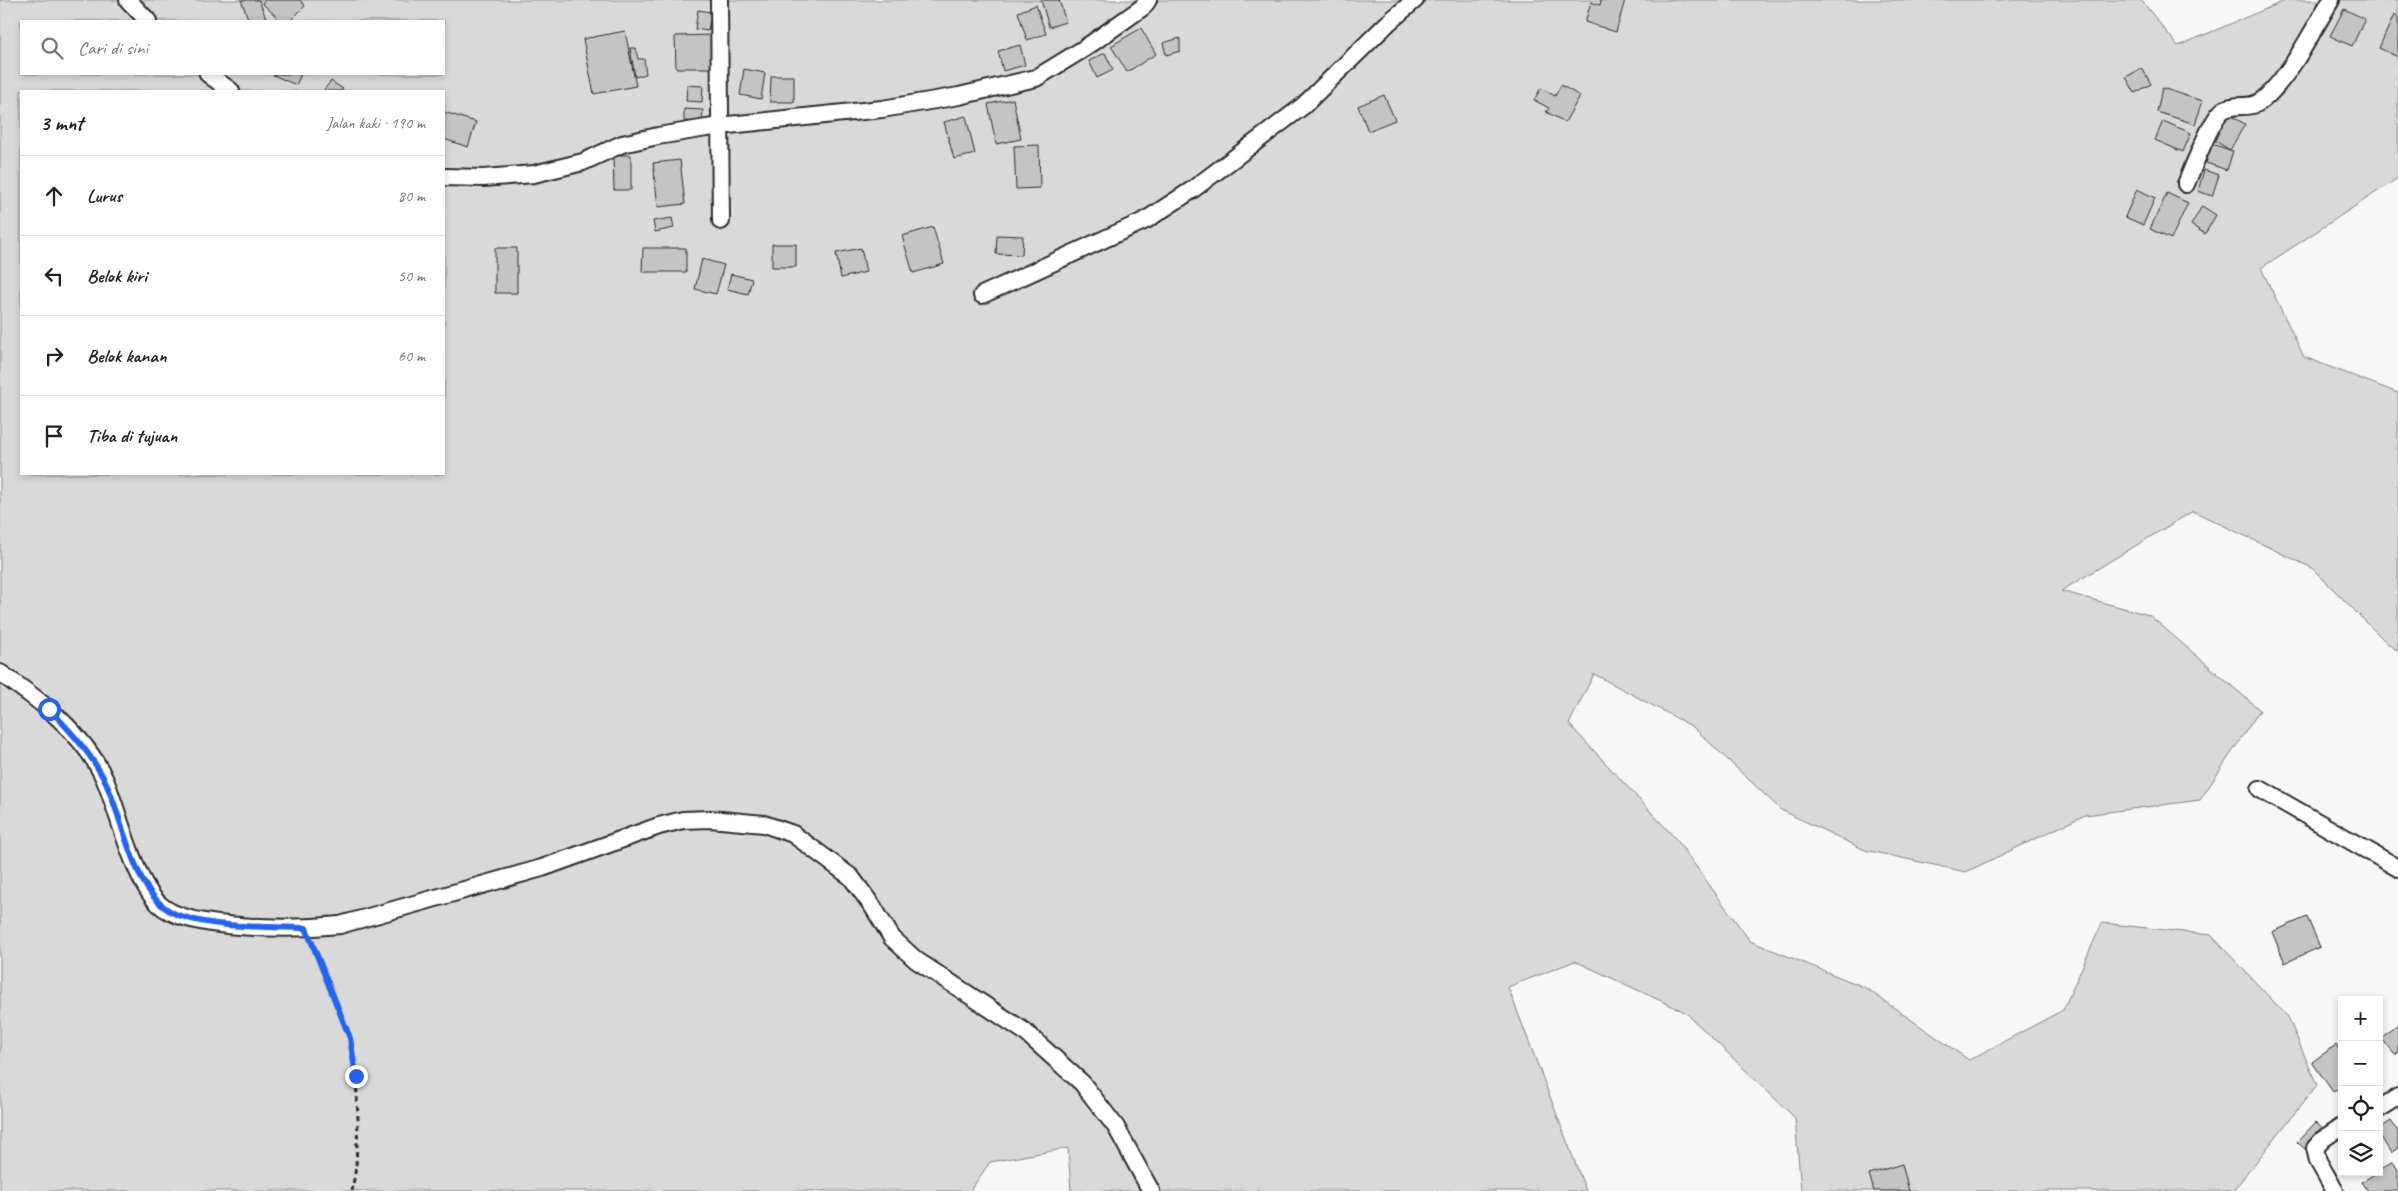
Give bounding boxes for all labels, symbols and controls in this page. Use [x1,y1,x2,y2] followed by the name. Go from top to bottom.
[20,20,445,75] search box
[38,34,66,62] icon: search
[78,36,148,60] text: Cari di sini
[40,110,83,136] text: 3 mnt
[327,113,425,133] text: Jalan kaki · 190 m
[40,182,68,210] icon: ahead
[87,184,122,208] text: Lurus
[398,186,425,206] text: 80 m
[40,262,68,290] icon: left
[87,264,147,288] text: Belok kiri
[398,266,425,286] text: 50 m
[40,342,68,370] icon: right
[87,344,166,368] text: Belok kanan
[398,346,425,366] text: 60 m
[40,422,68,450] icon: arrive
[87,424,177,448] text: Tiba di tujuan
[38,698,61,721] route start
[2338,996,2383,1176] map controls
[2338,996,2383,1041] button: +
[2338,1041,2383,1086] button: −
[345,1065,368,1088] route end
[2338,1086,2383,1131] button: locate
[2338,1131,2383,1176] button: layers

